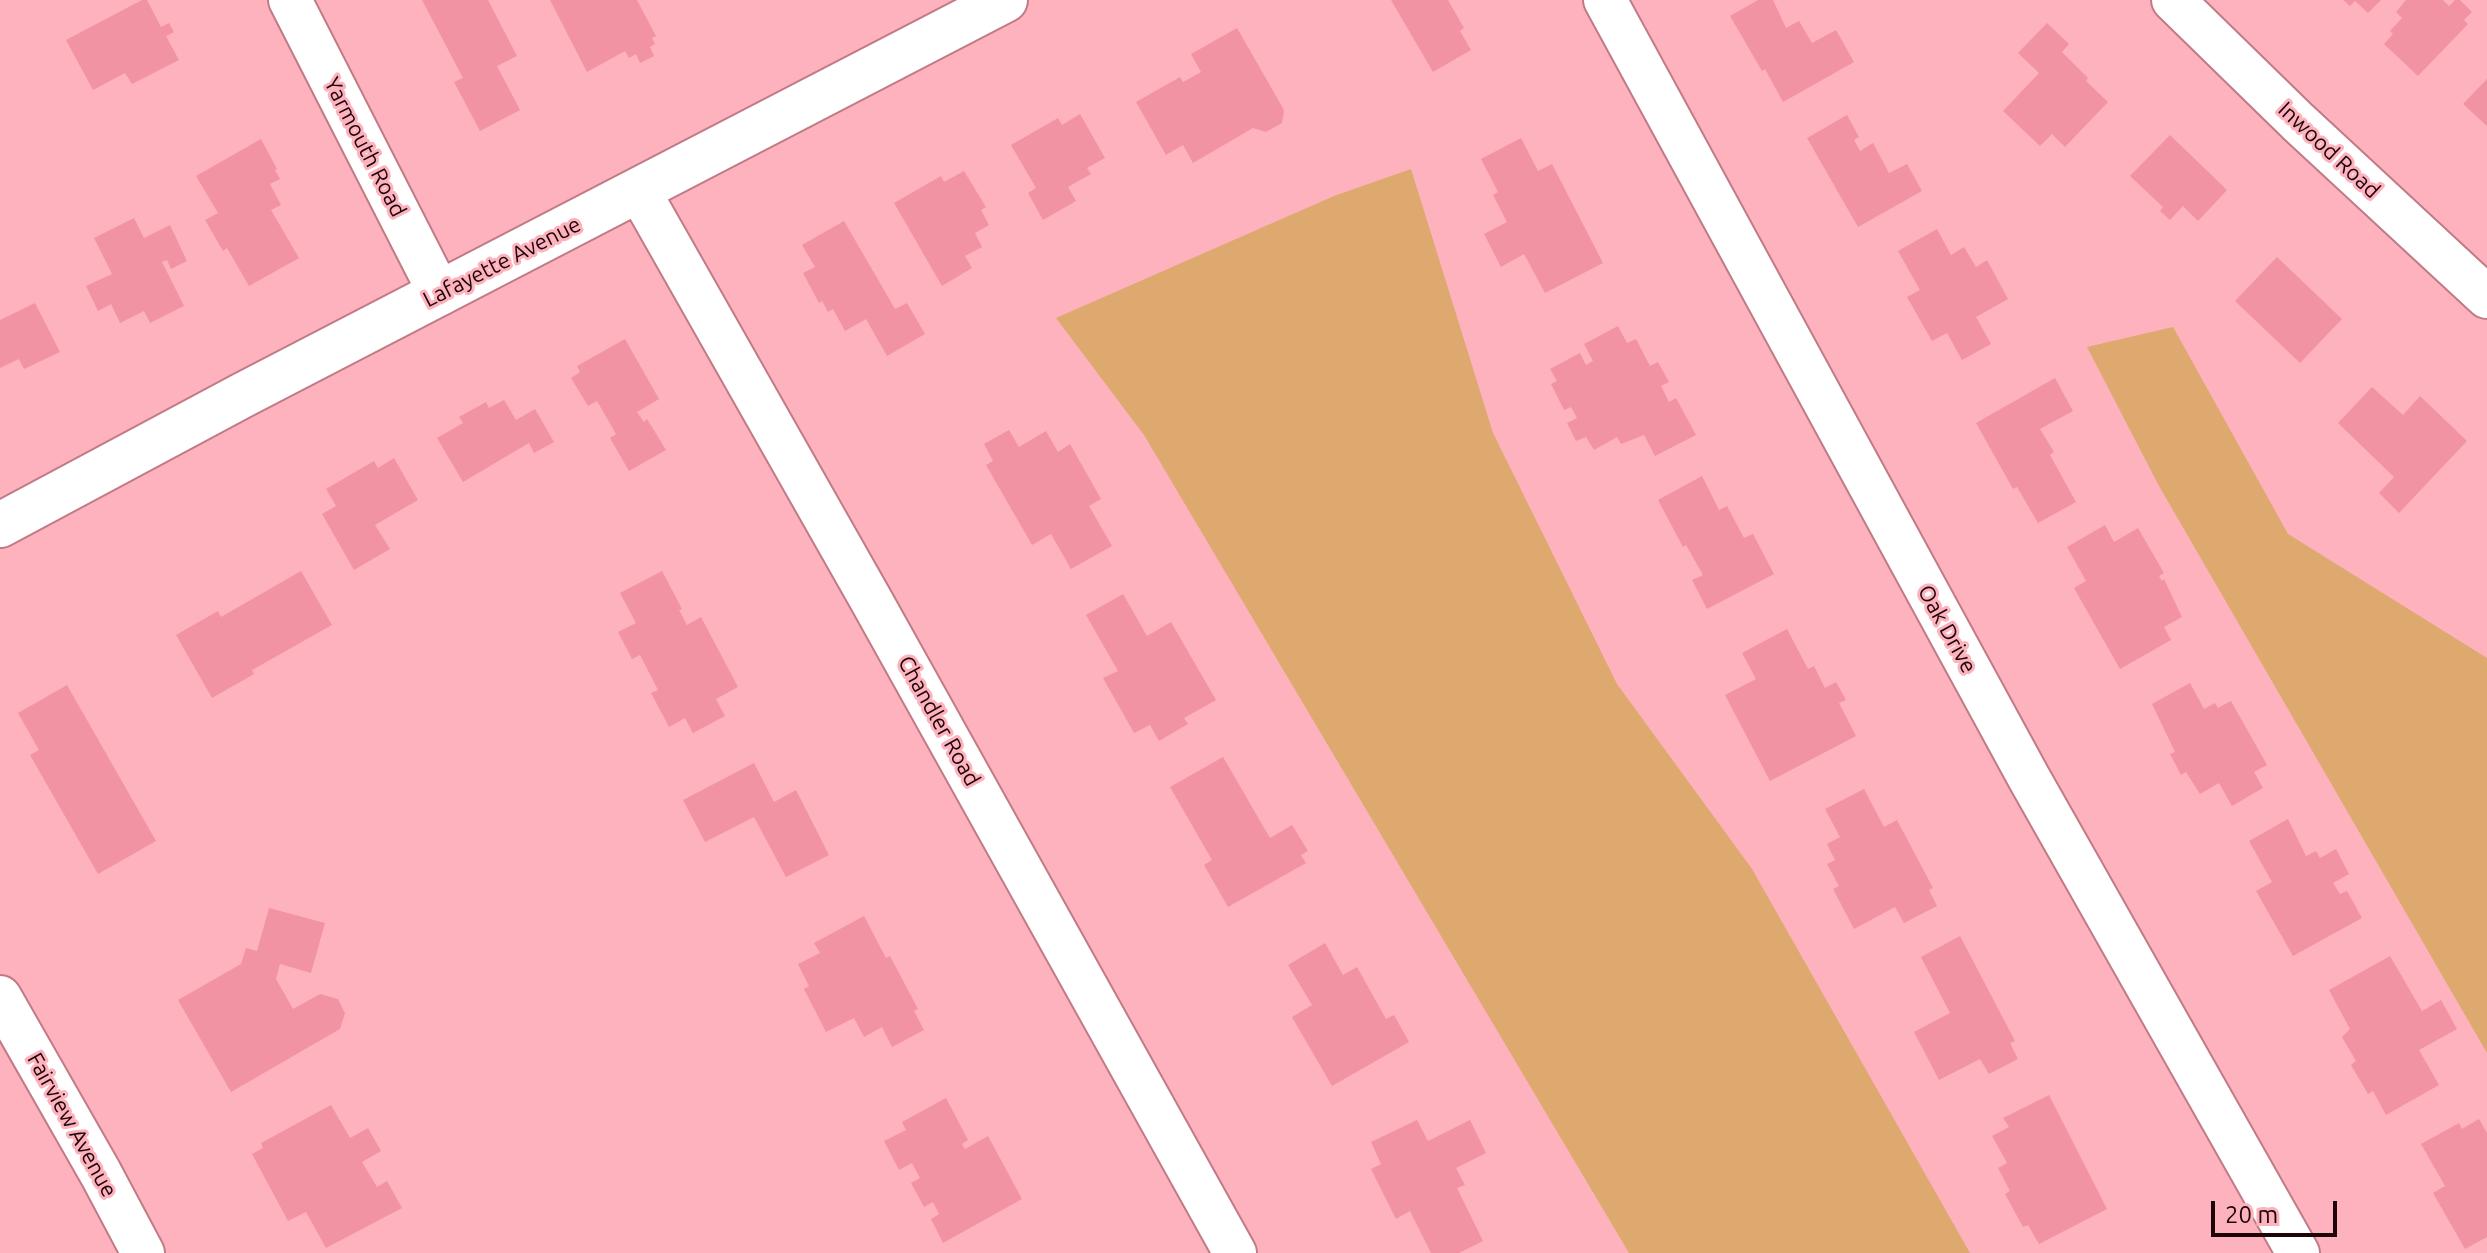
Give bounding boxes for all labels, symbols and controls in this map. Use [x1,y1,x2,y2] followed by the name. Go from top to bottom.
[319,73,411,221] street label: Yarmouth Road
[2273,96,2385,204] street label: Inwood Road
[419,211,585,313] street label: Lafayette Avenue
[1912,580,1982,678] street label: Oak Drive
[892,651,986,791] street label: Chandler Road
[22,1048,122,1202] street label: Fairview Avenue
[2215,1185,2341,1235] scale bar
[2225,1201,2278,1228] text: 20 m

